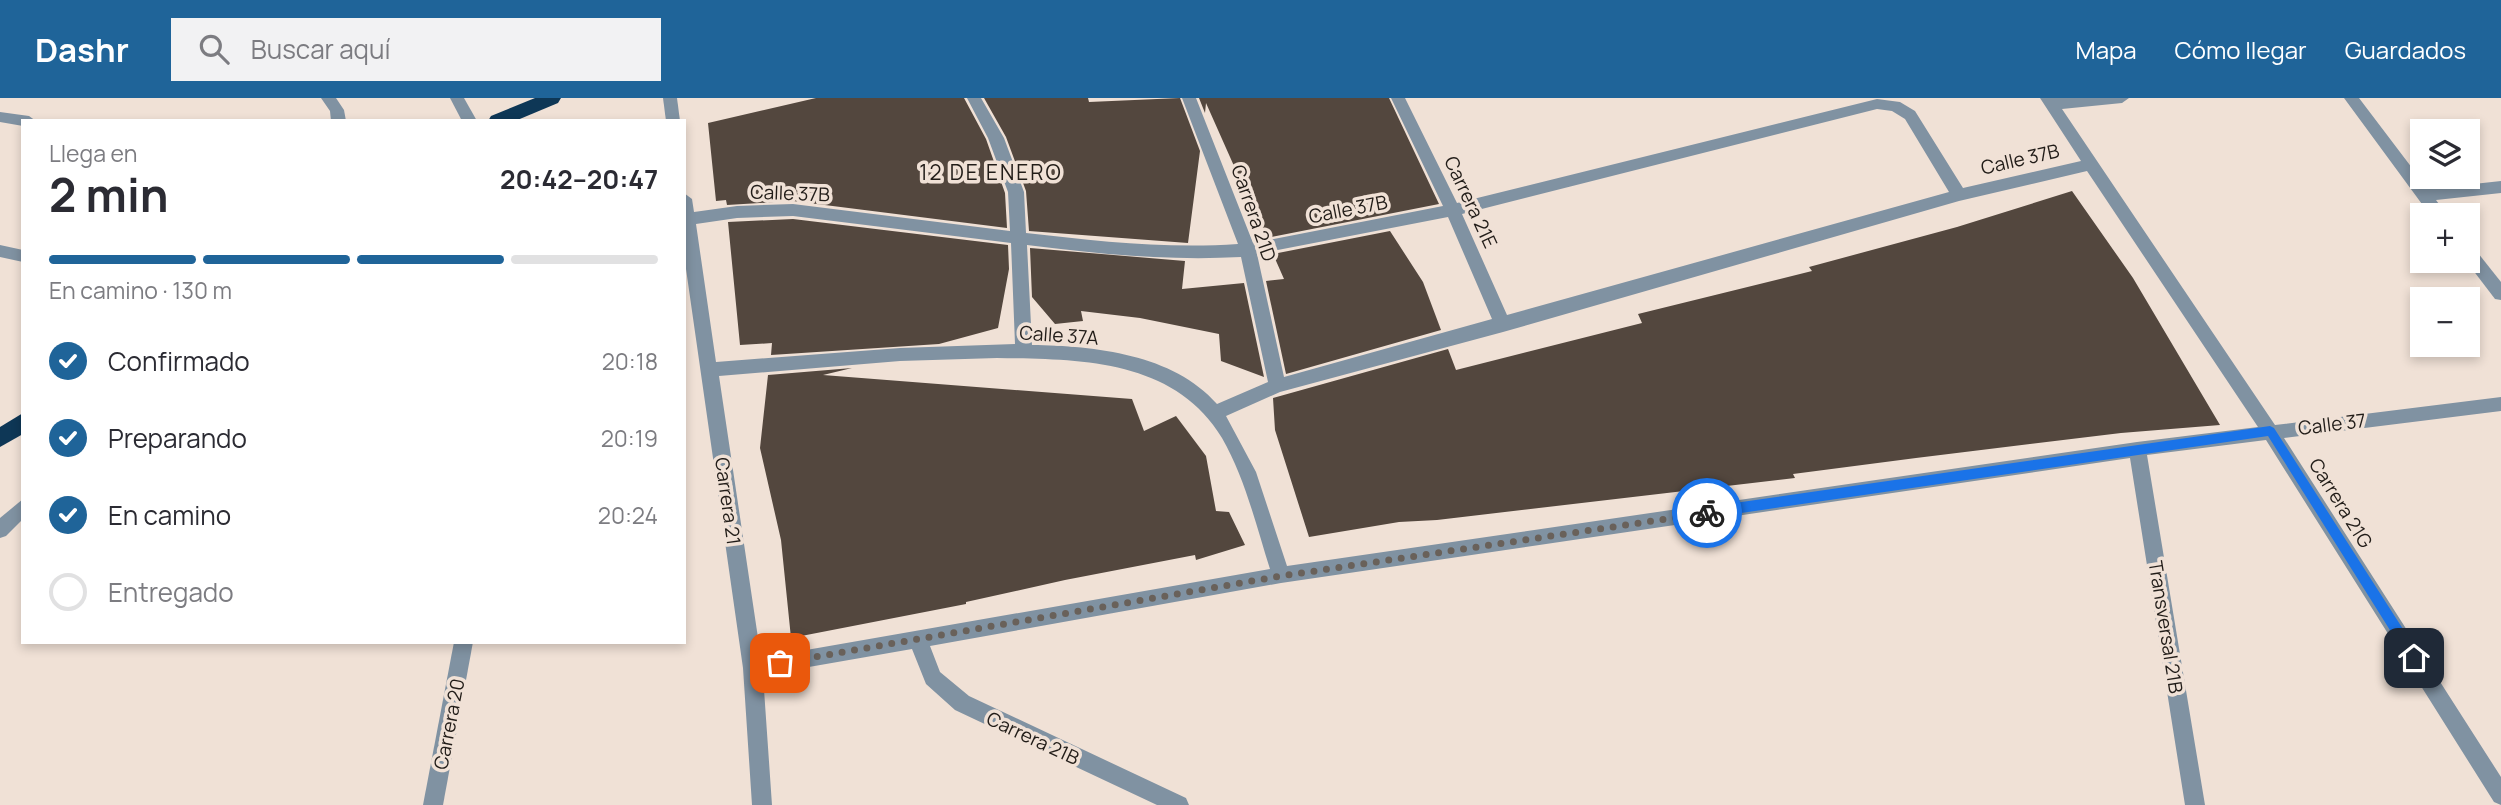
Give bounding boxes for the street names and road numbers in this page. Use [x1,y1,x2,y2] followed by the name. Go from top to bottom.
[1978,137,2062,181] street label: Calle 37B
[1438,152,1504,252] street label: Carrera 21E
[1225,161,1283,265] street label: Carrera 21D
[750,179,831,207] street label: Calle 37B
[1306,189,1390,229] street label: Calle 37B
[1019,319,1099,351] street label: Calle 37A
[2297,407,2367,441] street label: Calle 37
[2303,453,2379,553] street label: Carrera 21G
[709,456,747,546] street label: Carrera 21
[2143,559,2189,695] street label: Transversal 21B
[427,676,471,772] street label: Carrera 20
[982,705,1084,771] street label: Carrera 21B

